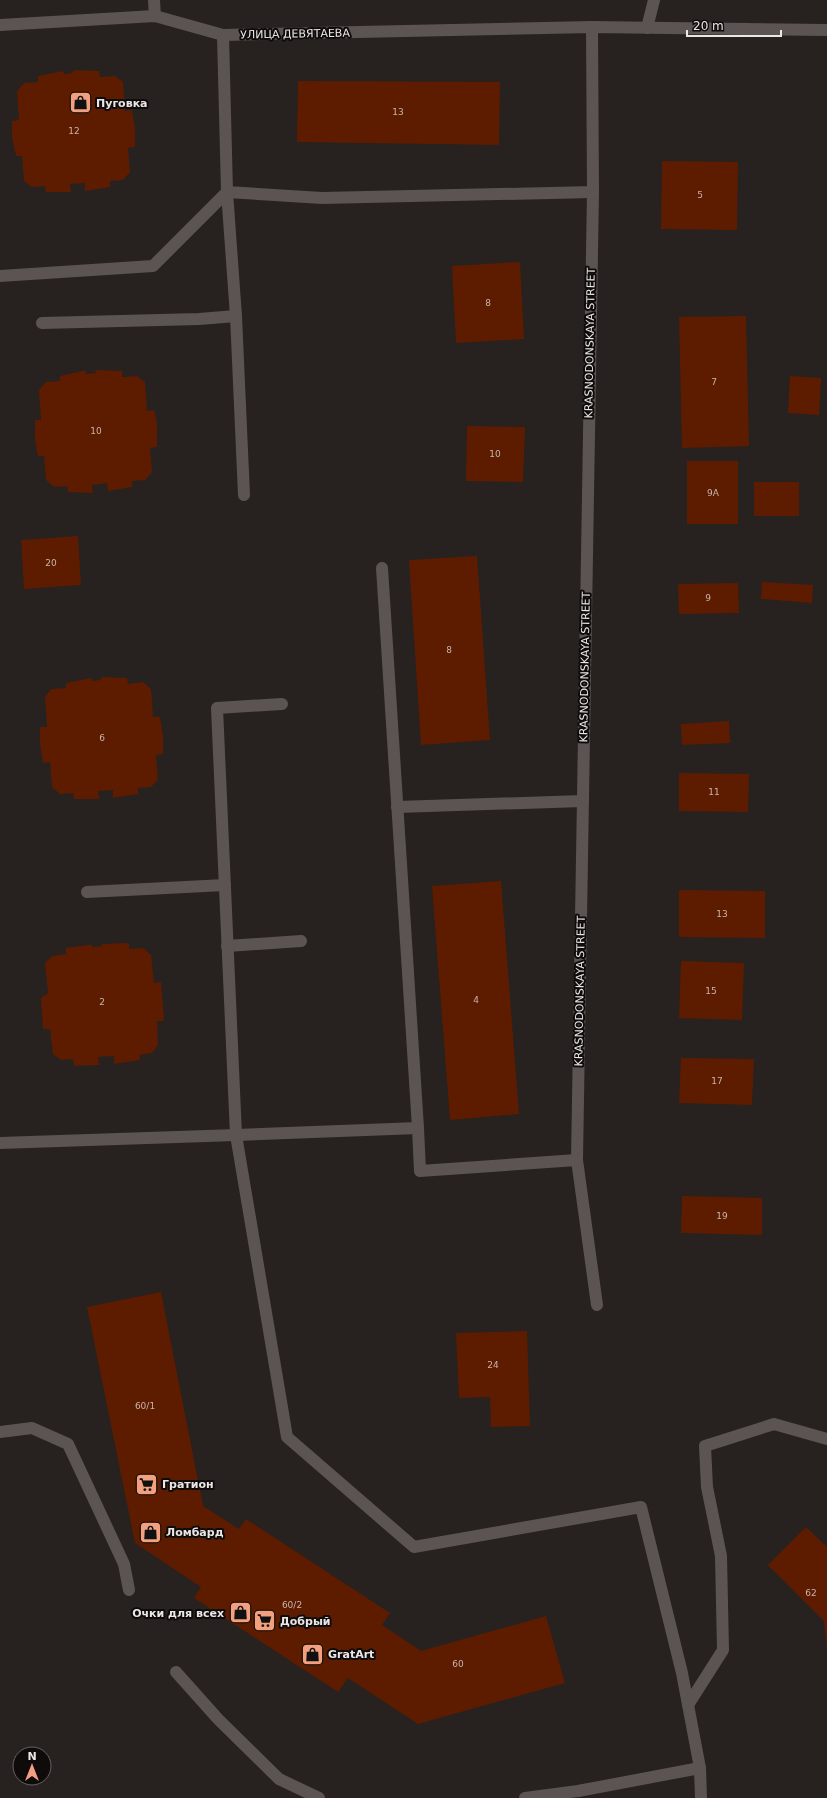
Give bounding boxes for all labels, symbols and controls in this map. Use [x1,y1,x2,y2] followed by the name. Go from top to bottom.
[687,12,781,38] scale bar
[693,19,724,33] text: 20 m
[240,27,350,41] street label: УЛИЦА ДЕВЯТАЕВА
[68,90,94,116] shop icon: Пуговка
[96,97,148,110] place label: Пуговка
[392,107,404,117] house number: 13
[68,126,80,136] house number: 12
[697,190,703,200] house number: 5
[582,267,598,418] street label: KRASNODONSKAYA STREET
[485,298,491,308] house number: 8
[711,377,717,387] house number: 7
[90,426,102,436] house number: 10
[489,449,501,459] house number: 10
[707,488,720,498] house number: 9А
[45,558,57,568] house number: 20
[577,591,593,742] street label: KRASNODONSKAYA STREET
[705,593,711,603] house number: 9
[446,645,452,655] house number: 8
[99,733,105,743] house number: 6
[708,787,720,797] house number: 11
[716,909,728,919] house number: 13
[572,915,588,1066] street label: KRASNODONSKAYA STREET
[705,986,717,996] house number: 15
[473,995,479,1005] house number: 4
[99,997,105,1007] house number: 2
[711,1076,723,1086] house number: 17
[716,1211,728,1221] house number: 19
[487,1360,499,1370] house number: 24
[135,1401,155,1411] house number: 60/1
[133,1471,159,1497] supermarket icon: Гратион
[162,1478,214,1491] place label: Гратион
[138,1519,164,1545] shop icon: Ломбард
[166,1526,224,1539] place label: Ломбард
[805,1588,817,1598] house number: 62
[227,1600,253,1626] shop icon: Очки для всех
[282,1600,302,1610] house number: 60/2
[132,1607,224,1620] place label: Очки для всех
[251,1608,277,1634] supermarket icon: Добрый
[280,1615,331,1628] place label: Добрый
[300,1641,326,1667] shop icon: GratArt
[328,1648,374,1661] place label: GratArt
[452,1659,464,1669] house number: 60
[12,1746,52,1786] north arrow
[27,1750,37,1763] text: N

